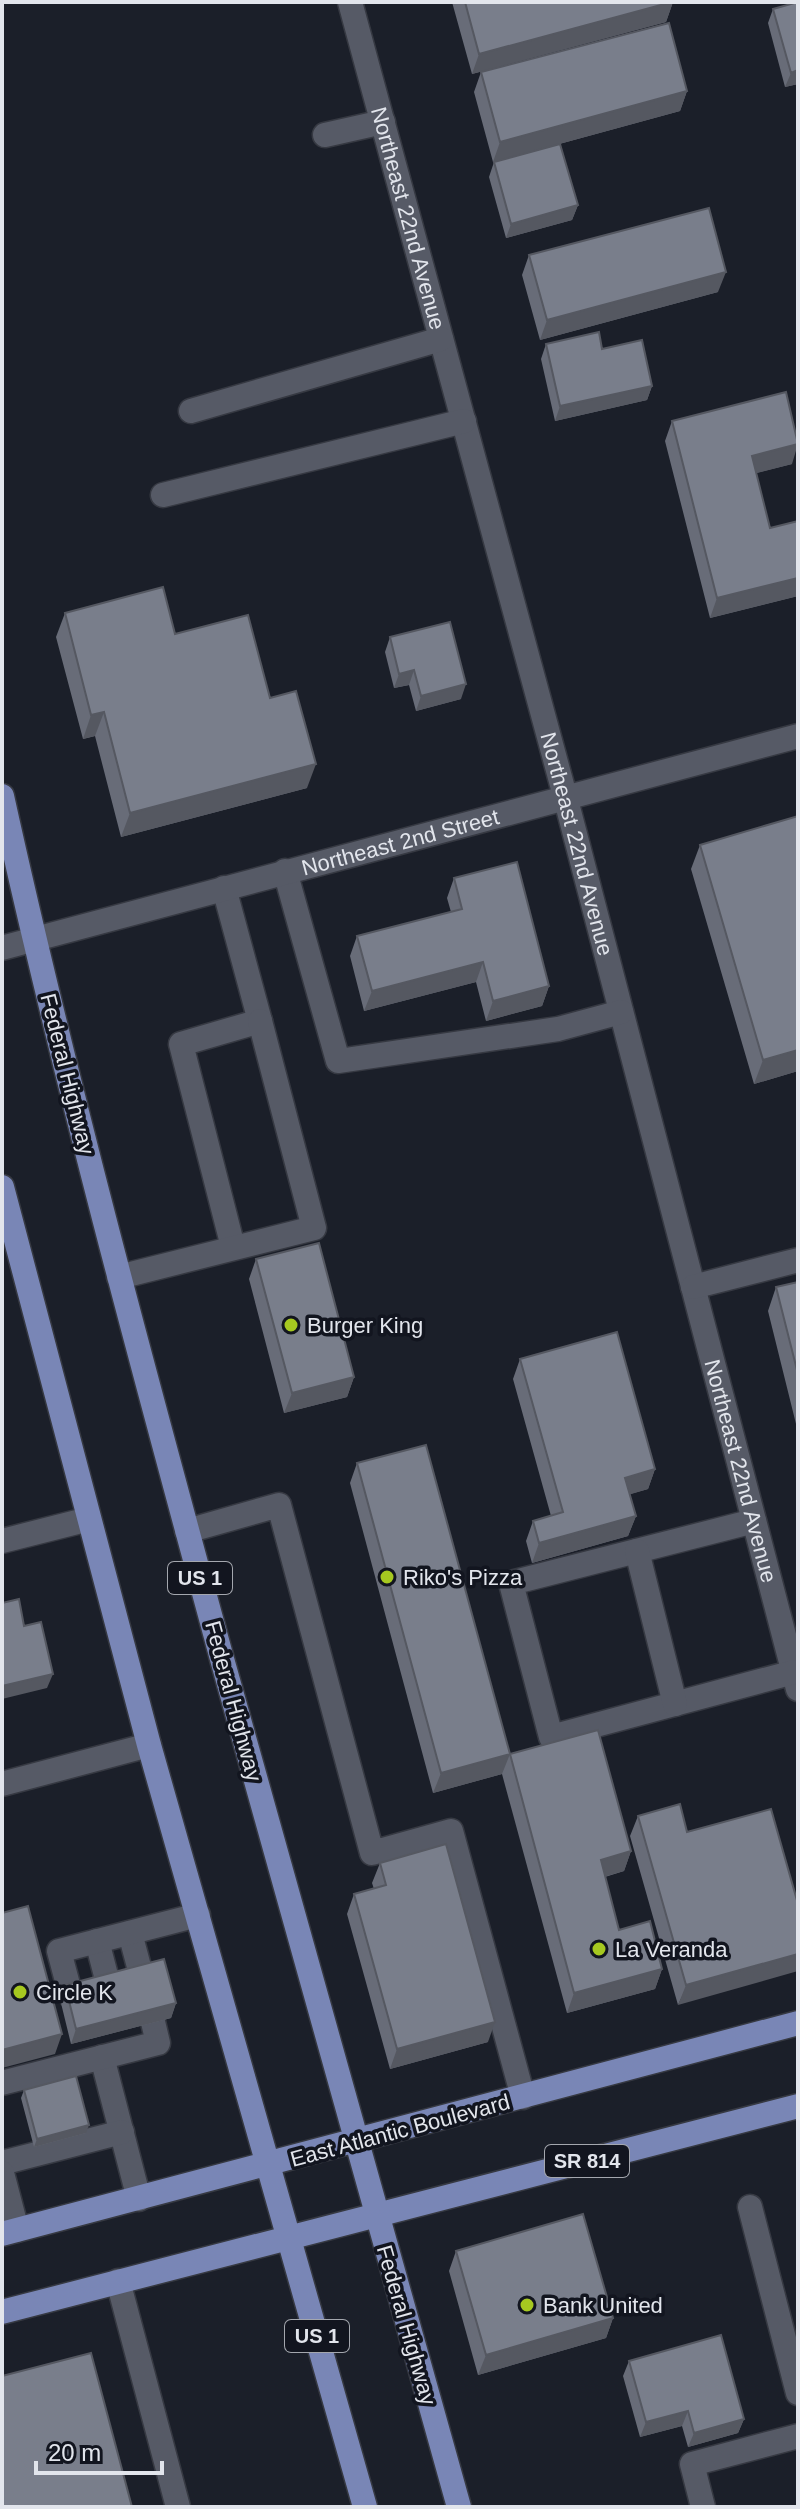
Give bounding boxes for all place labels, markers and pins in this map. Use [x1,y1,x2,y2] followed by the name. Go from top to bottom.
[307,1313,423,1338] place label: Burger King
[282,1316,300,1334] marker: Burger King
[403,1565,523,1590] place label: Riko's Pizza
[378,1568,396,1586] marker: Riko's Pizza
[615,1937,728,1962] place label: La Veranda
[590,1940,608,1958] marker: La Veranda
[36,1980,113,2005] place label: Circle K
[11,1983,29,2001] marker: Circle K
[543,2293,663,2318] place label: Bank United
[518,2296,536,2314] marker: Bank United

